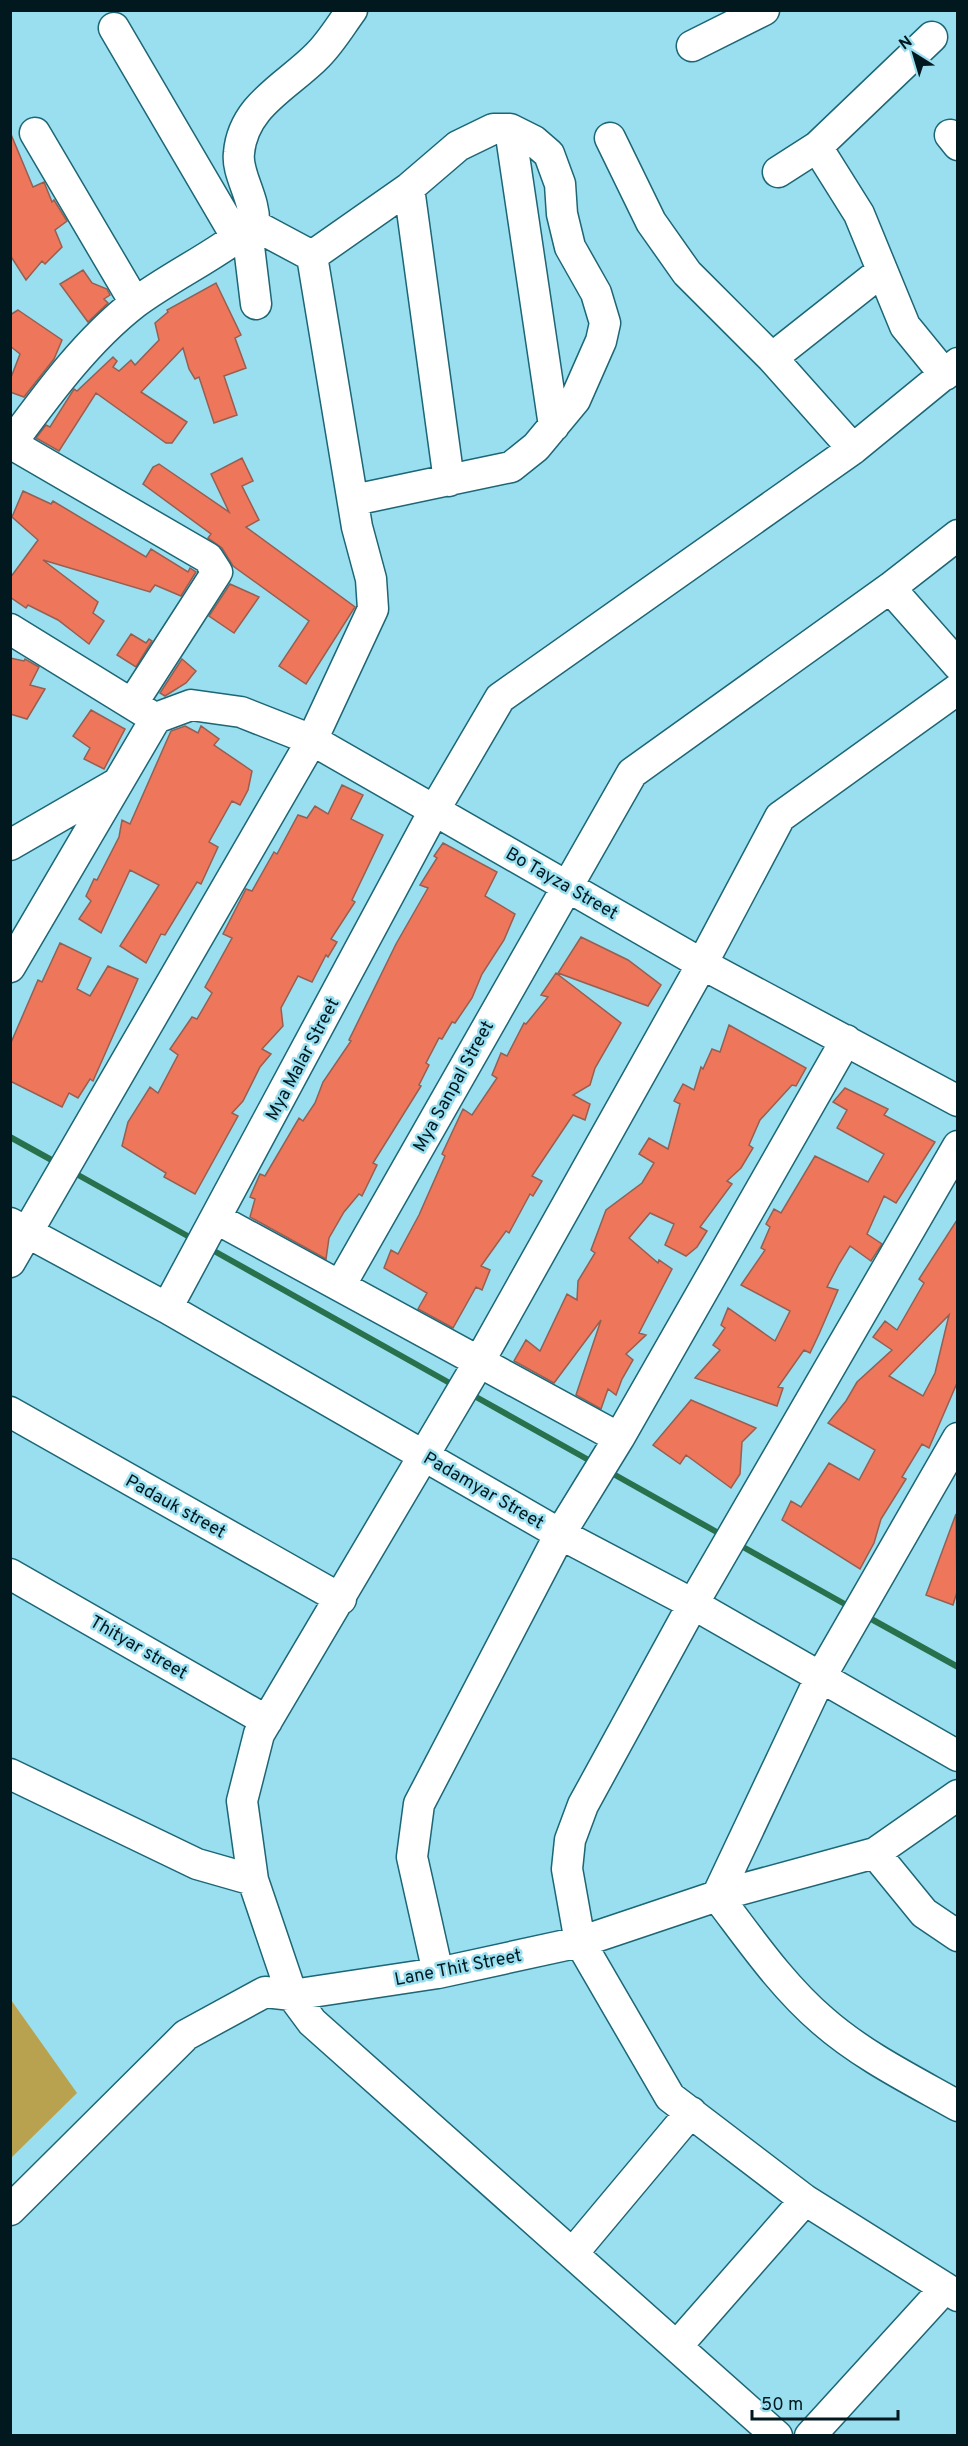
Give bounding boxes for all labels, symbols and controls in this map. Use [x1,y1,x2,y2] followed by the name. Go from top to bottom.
[884,24,944,84] north arrow
[896,32,917,55] text: N
[501,843,622,926] street label: Bo Tayza Street
[261,994,345,1125] street label: Mya Malar Street
[409,1017,500,1156] street label: Mya Sanpal Street
[419,1447,548,1535] street label: Padamyar Street
[121,1470,230,1544] street label: Padauk street
[85,1611,191,1686] street label: Thityar street
[393,1945,524,1992] street label: Lane Thit Street
[752,2383,898,2421] scale bar
[761,2394,803,2417] text: 50 m

